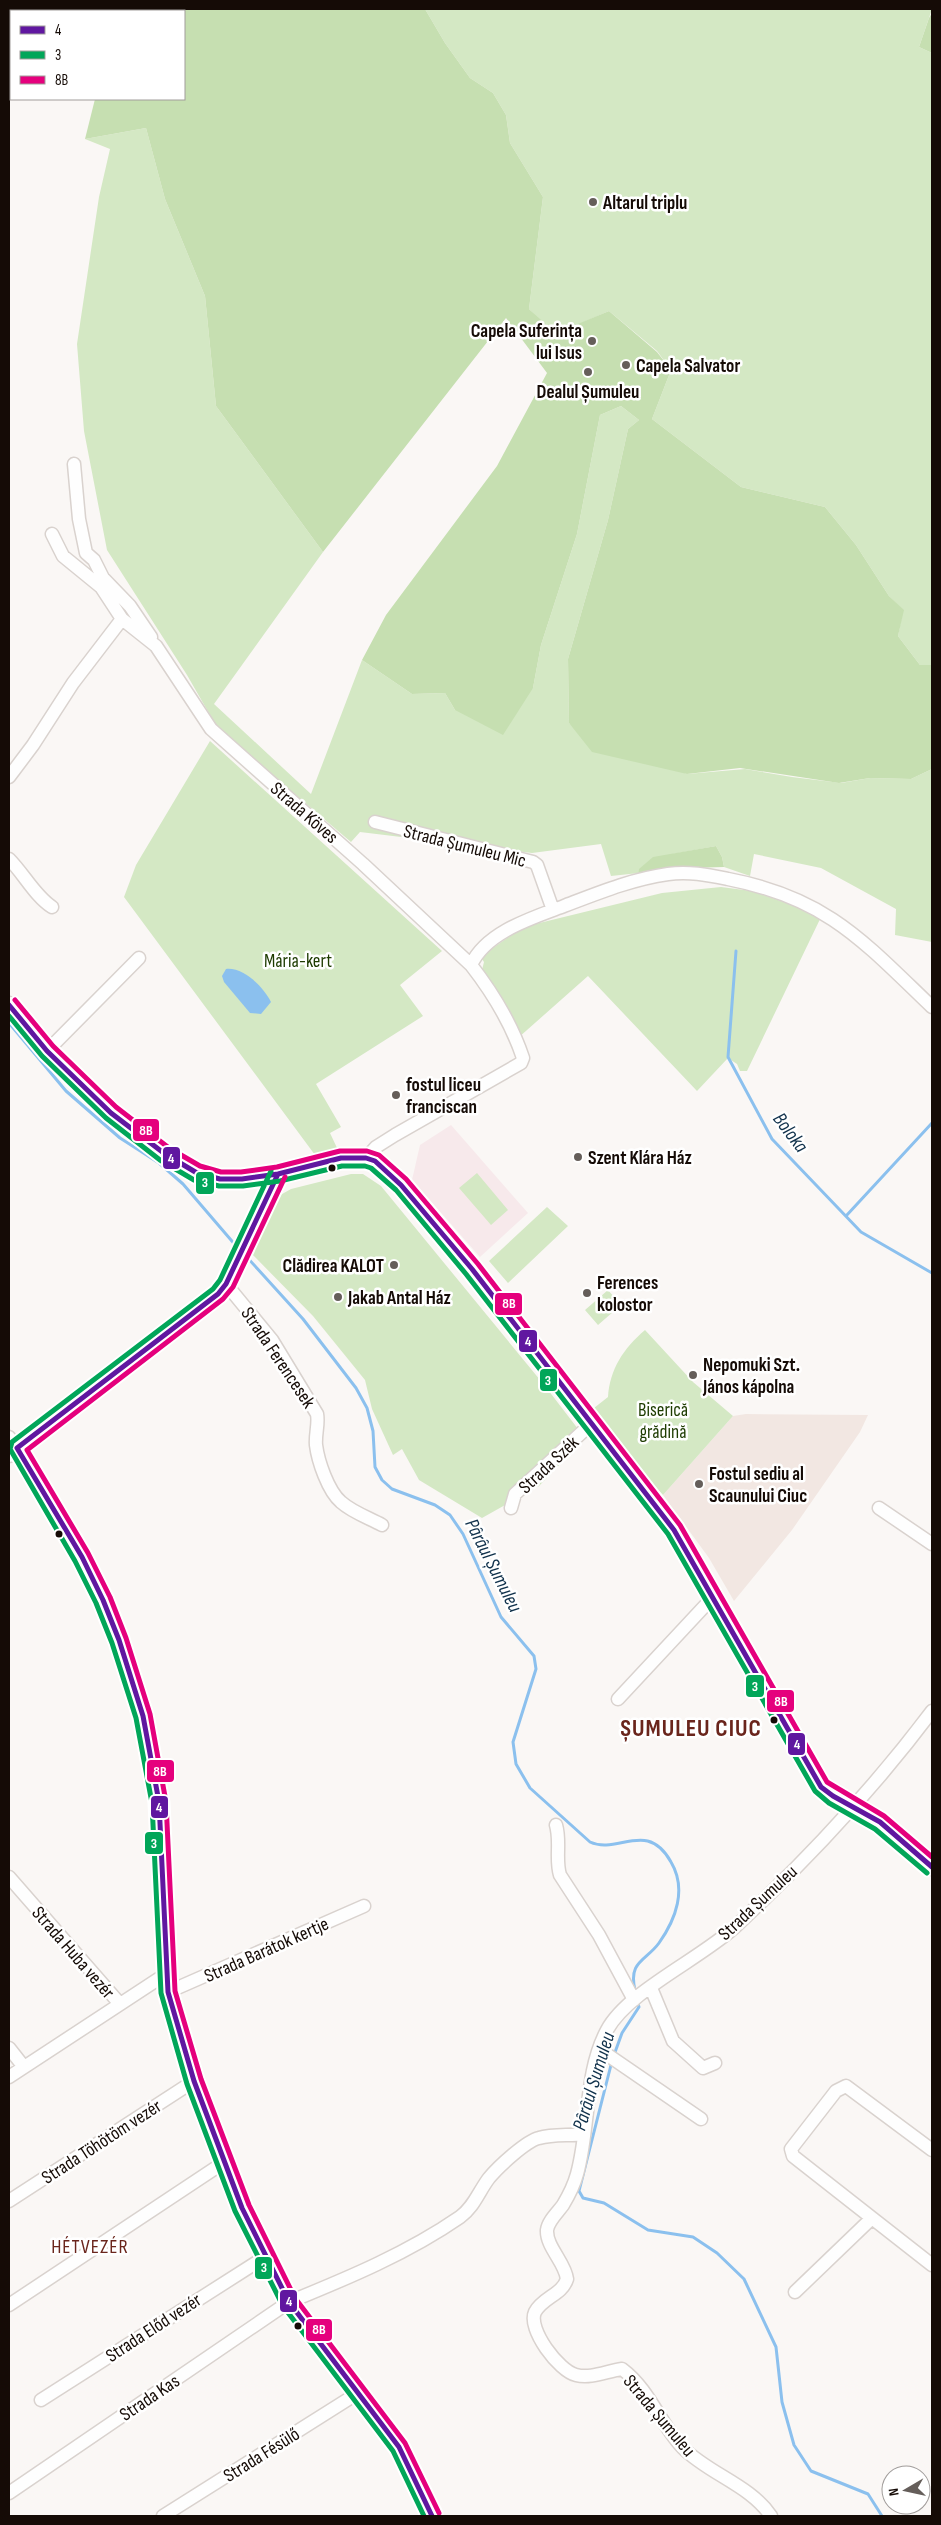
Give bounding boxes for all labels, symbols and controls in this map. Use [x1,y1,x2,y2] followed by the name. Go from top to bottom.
[10,10,185,100] legend
[55,21,61,40] text: 4
[55,46,61,65] text: 3
[55,71,69,90] text: 8B
[602,192,687,215] place label: Altarul triplu
[587,196,599,208] marker: Altarul triplu
[471,320,582,365] place label: Capela Suferința lui Isus
[586,335,598,347] marker: Capela Suferința lui Isus
[636,355,740,378] place label: Capela Salvator
[620,359,632,371] marker: Capela Salvator
[582,366,594,378] marker: Dealul Șumuleu
[537,381,639,404] place label: Dealul Șumuleu
[265,777,343,849] street label: Strada Köves
[401,820,528,873] street label: Strada Șumuleu Mic
[264,950,332,973] park label: Mária-kert
[406,1074,481,1119] place label: fostul liceu franciscan
[390,1089,402,1101] marker: fostul liceu franciscan
[767,1108,813,1157] water label: Boloka
[132,1118,160,1142] line badge: 8B
[139,1122,153,1139] text: 8B
[162,1146,181,1170] line badge: 4
[588,1147,692,1170] place label: Szent Klára Ház
[168,1150,175,1167] text: 4
[572,1151,584,1163] marker: Szent Klára Ház
[327,1163,337,1173] unlabelled marker
[195,1171,215,1195] line badge: 3
[202,1174,208,1191] text: 3
[282,1255,384,1278] place label: Clădirea KALOT
[388,1259,400,1271] marker: Clădirea KALOT
[597,1272,658,1317] place label: Ferences kolostor
[347,1287,451,1310] place label: Jakab Antal Ház
[581,1287,593,1299] marker: Ferences kolostor
[332,1291,344,1303] marker: Jakab Antal Ház
[494,1292,523,1316] line badge: 8B
[502,1295,516,1312] text: 8B
[236,1303,320,1413] street label: Strada Ferencesek
[518,1329,538,1353] line badge: 4
[525,1333,532,1350] text: 4
[702,1354,800,1399] place label: Nepomuki Szt. János kápolna
[539,1368,558,1392] line badge: 3
[687,1369,699,1381] marker: Nepomuki Szt. János kápolna
[545,1372,551,1389] text: 3
[638,1399,688,1444] park label: Biserică grădină
[514,1431,585,1499] street label: Strada Szék
[709,1463,807,1508] place label: Fostul sediu al Scaunului Ciuc
[693,1478,705,1490] marker: Fostul sediu al Scaunului Ciuc
[459,1515,527,1617] water label: Pârâul Șumuleu
[54,1529,64,1539] unlabelled marker
[745,1674,765,1698] line badge: 3
[752,1678,758,1695] text: 3
[766,1689,795,1713] line badge: 8B
[774,1693,788,1710] text: 8B
[620,1714,762,1743] district label: ȘUMULEU CIUC
[769,1715,779,1725] unlabelled marker
[787,1732,806,1756] line badge: 4
[794,1736,801,1753] text: 4
[146,1759,175,1783] line badge: 8B
[153,1763,167,1780] text: 8B
[150,1795,169,1819] line badge: 4
[156,1799,163,1816] text: 4
[144,1831,164,1855] line badge: 3
[151,1835,157,1852] text: 3
[714,1861,802,1946] street label: Strada Șumuleu
[26,1902,120,2004] street label: Strada Huba vezér
[201,1913,332,1988] street label: Strada Barátok kertje
[568,2028,621,2133] water label: Pârâul Șumuleu
[38,2095,167,2190] street label: Strada Töhötöm vezér
[51,2235,129,2259] district label: HÉTVEZÉR
[254,2256,273,2280] line badge: 3
[261,2259,267,2276] text: 3
[102,2289,206,2368] street label: Strada Előd vezér
[279,2289,298,2313] line badge: 4
[286,2293,293,2310] text: 4
[305,2318,333,2342] line badge: 8B
[293,2321,303,2331] unlabelled marker
[312,2321,326,2338] text: 8B
[116,2370,184,2427] street label: Strada Kas
[618,2370,700,2462] street label: Strada Șumuleu
[219,2423,304,2488] street label: Strada Fésülő
[881,2465,931,2515] north arrow
[885,2487,903,2497] text: N

